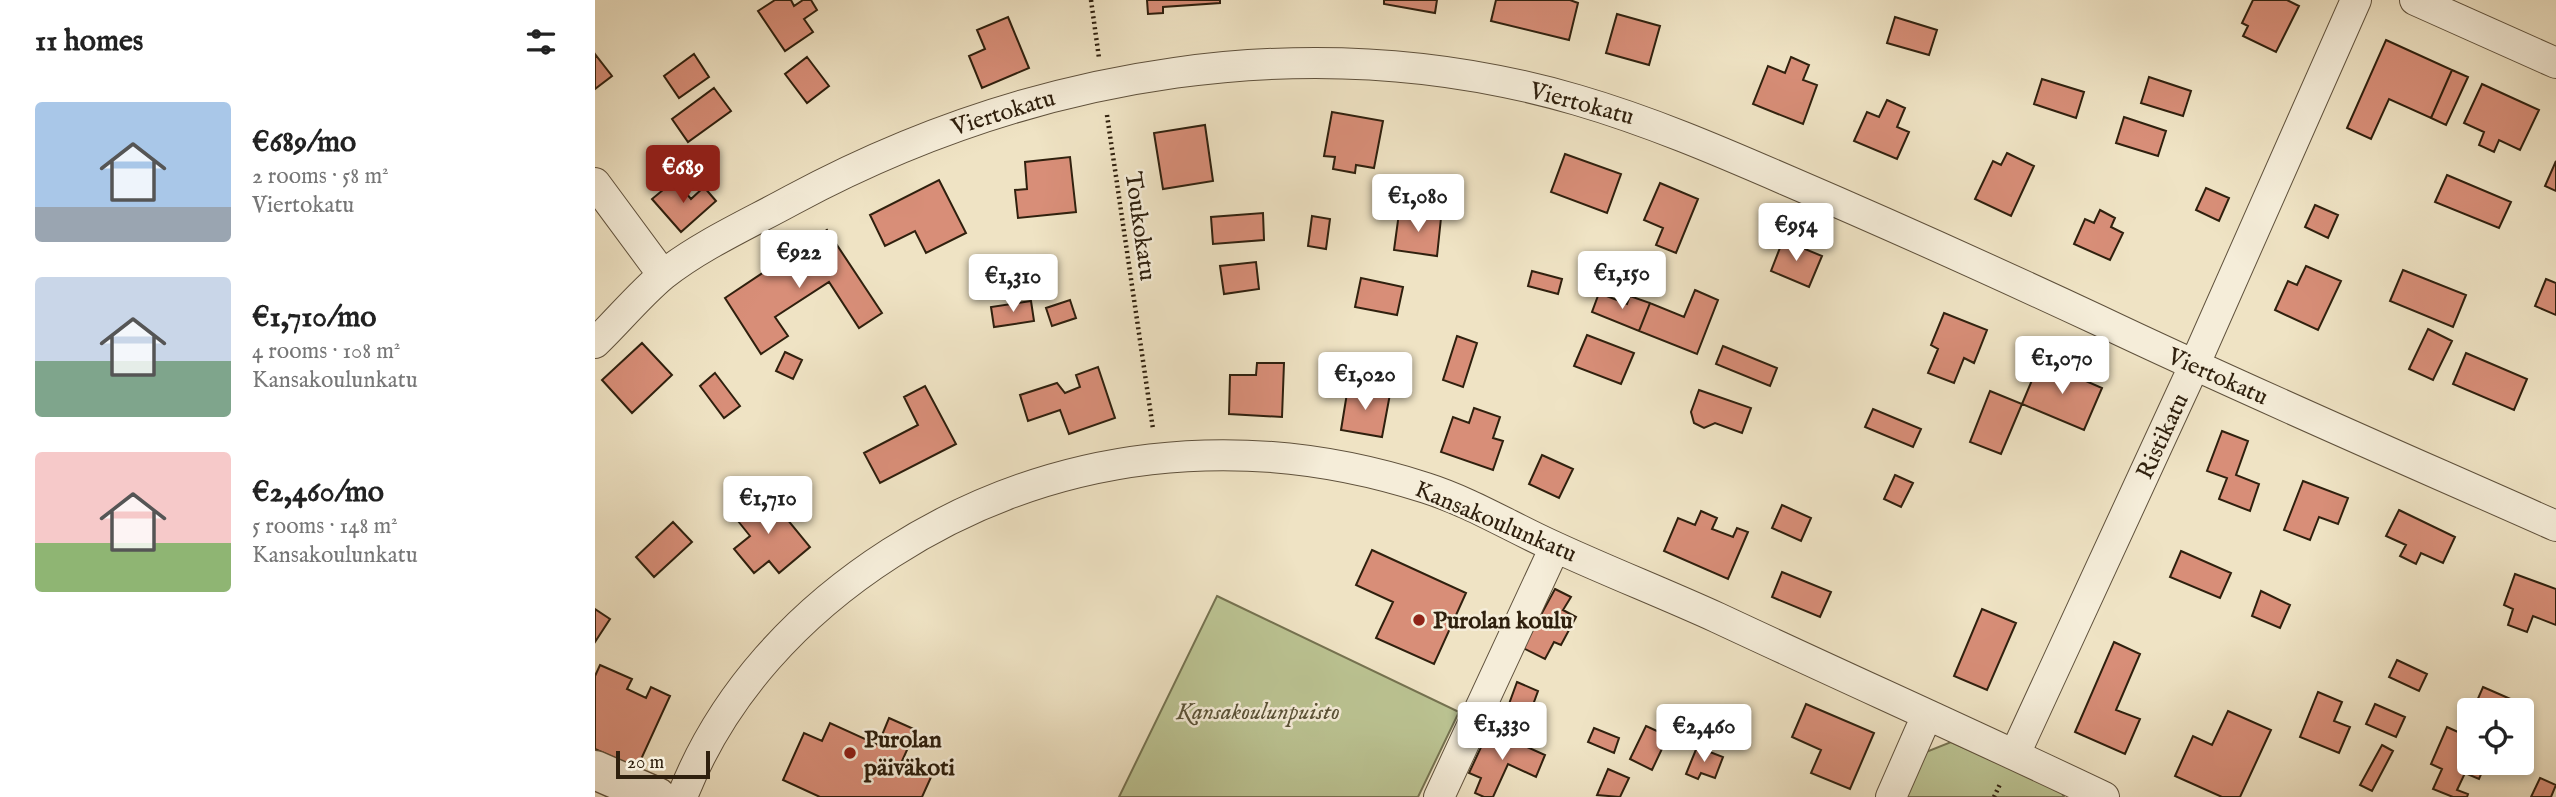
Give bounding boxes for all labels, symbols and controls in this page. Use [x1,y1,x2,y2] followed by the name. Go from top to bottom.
[35,23,143,61] text: 11 homes
[522,23,560,61] icon: filters
[1525,75,1637,133] street label: Viertokatu
[947,83,1059,144] street label: Viertokatu
[252,124,356,162] text: €689/mo
[91,130,175,214] icon: home
[642,146,724,205] pin: €689
[662,153,704,182] text: €689
[252,162,389,191] text: 2 rooms · 58 m²
[1117,170,1163,283] street label: Toukokatu
[1361,174,1475,234] pin: €1,080
[1388,182,1448,211] text: €1,080
[252,191,354,220] text: Viertokatu
[1755,204,1837,263] pin: €954
[1774,211,1818,240] text: €954
[758,230,840,290] pin: €922
[776,238,822,267] text: €922
[1565,252,1679,311] pin: €1,150
[956,254,1070,314] pin: €1,310
[1594,259,1650,288] text: €1,150
[985,262,1041,291] text: €1,310
[252,299,376,337] text: €1,710/mo
[91,305,175,389] icon: home
[2005,336,2119,396] pin: €1,070
[252,337,400,366] text: 4 rooms · 108 m²
[2161,341,2272,413] street label: Viertokatu
[2031,344,2093,373] text: €1,070
[1308,352,1422,412] pin: €1,020
[1334,360,1396,389] text: €1,020
[252,366,418,395] text: Kansakoulunkatu
[2130,389,2197,485] street label: Ristikatu
[252,474,384,512] text: €2,460/mo
[1410,474,1581,570] street label: Kansakoulunkatu
[711,476,825,536] pin: €1,710
[91,480,175,564] icon: home
[739,484,797,513] text: €1,710
[252,512,398,541] text: 5 rooms · 148 m²
[252,541,418,570] text: Kansakoulunkatu
[1433,606,1573,637] place label: Purolan koulu
[1411,612,1427,628] marker: Purolan koulu
[1175,697,1340,728] park label: Kansakoulunpuisto
[2457,698,2534,775] map controls
[2457,698,2534,775] button: locate
[1445,702,1559,762] pin: €1,330
[1647,704,1761,764] pin: €2,460
[1474,710,1530,739] text: €1,330
[1672,712,1736,741] text: €2,460
[863,725,955,784] place label: Purolan päiväkoti
[842,745,858,761] marker: Purolan päiväkoti
[616,748,711,780] scale bar
[627,751,664,775] text: 20 m

